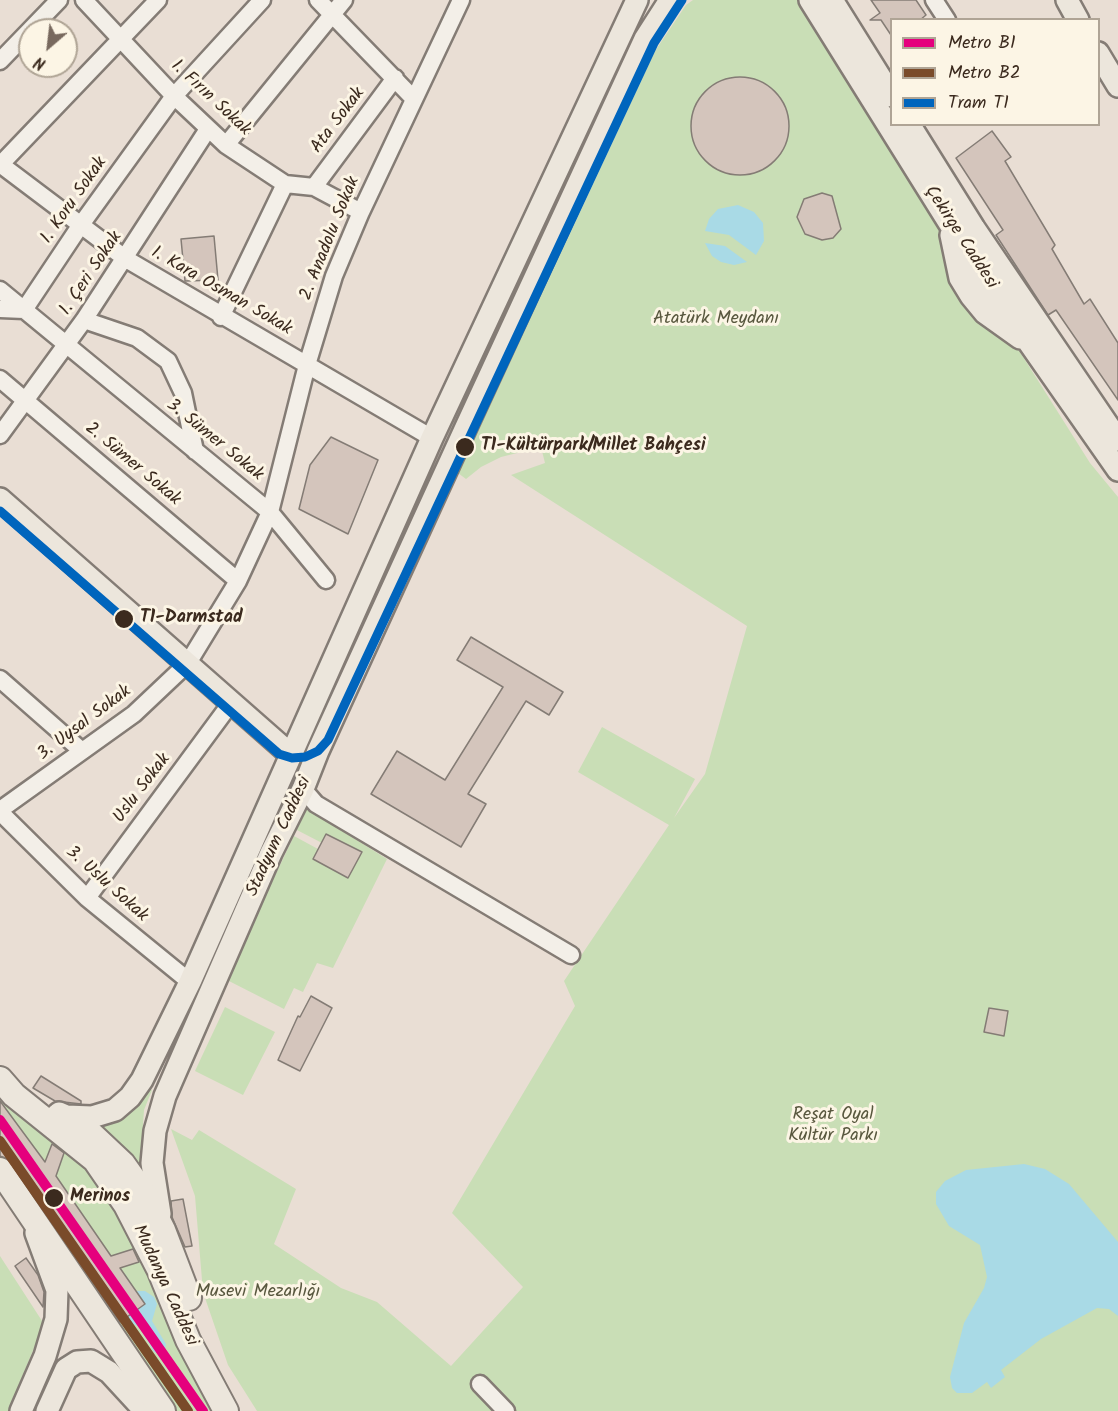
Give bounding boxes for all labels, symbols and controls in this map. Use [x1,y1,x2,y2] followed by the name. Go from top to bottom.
[18,18,78,78] north arrow
[890,18,1100,126] legend
[948,29,1016,58] text: Metro B1
[30,49,51,76] text: N
[165,56,255,142] street label: 1. Fırın Sokak
[948,59,1021,88] text: Metro B2
[307,84,371,158] street label: Ata Sokak
[948,89,1009,118] text: Tram T1
[37,154,113,248] street label: 1. Koru Sokak
[296,174,366,304] street label: 2. Anadolu Sokak
[919,182,1001,294] street label: Çekirge Caddesi
[56,228,128,320] street label: 1. Çeri Sokak
[147,243,295,341] street label: 1. Kara Osman Sokak
[653,309,779,331] park label: Atatürk Meydanı
[161,395,267,487] street label: 3. Sümer Sokak
[80,419,184,511] street label: 2. Sümer Sokak
[454,436,476,458] marker: T1-Kültürpark/Millet Bahçesi
[481,436,706,458] place label: T1-Kültürpark/Millet Bahçesi
[113,608,135,630] marker: T1-Darmstad
[140,608,243,630] place label: T1-Darmstad
[34,682,136,766] street label: 3. Uysal Sokak
[110,750,176,828] street label: Uslu Sokak
[243,774,317,900] street label: Stadyum Caddesi
[60,842,152,928] street label: 3. Uslu Sokak
[788,1105,878,1148] park label: Reşat Oyal Kültür Parkı
[43,1187,65,1209] marker: Merinos
[70,1187,130,1209] place label: Merinos
[126,1222,202,1350] street label: Mudanya Caddesi
[196,1282,320,1304] park label: Musevi Mezarlığı

